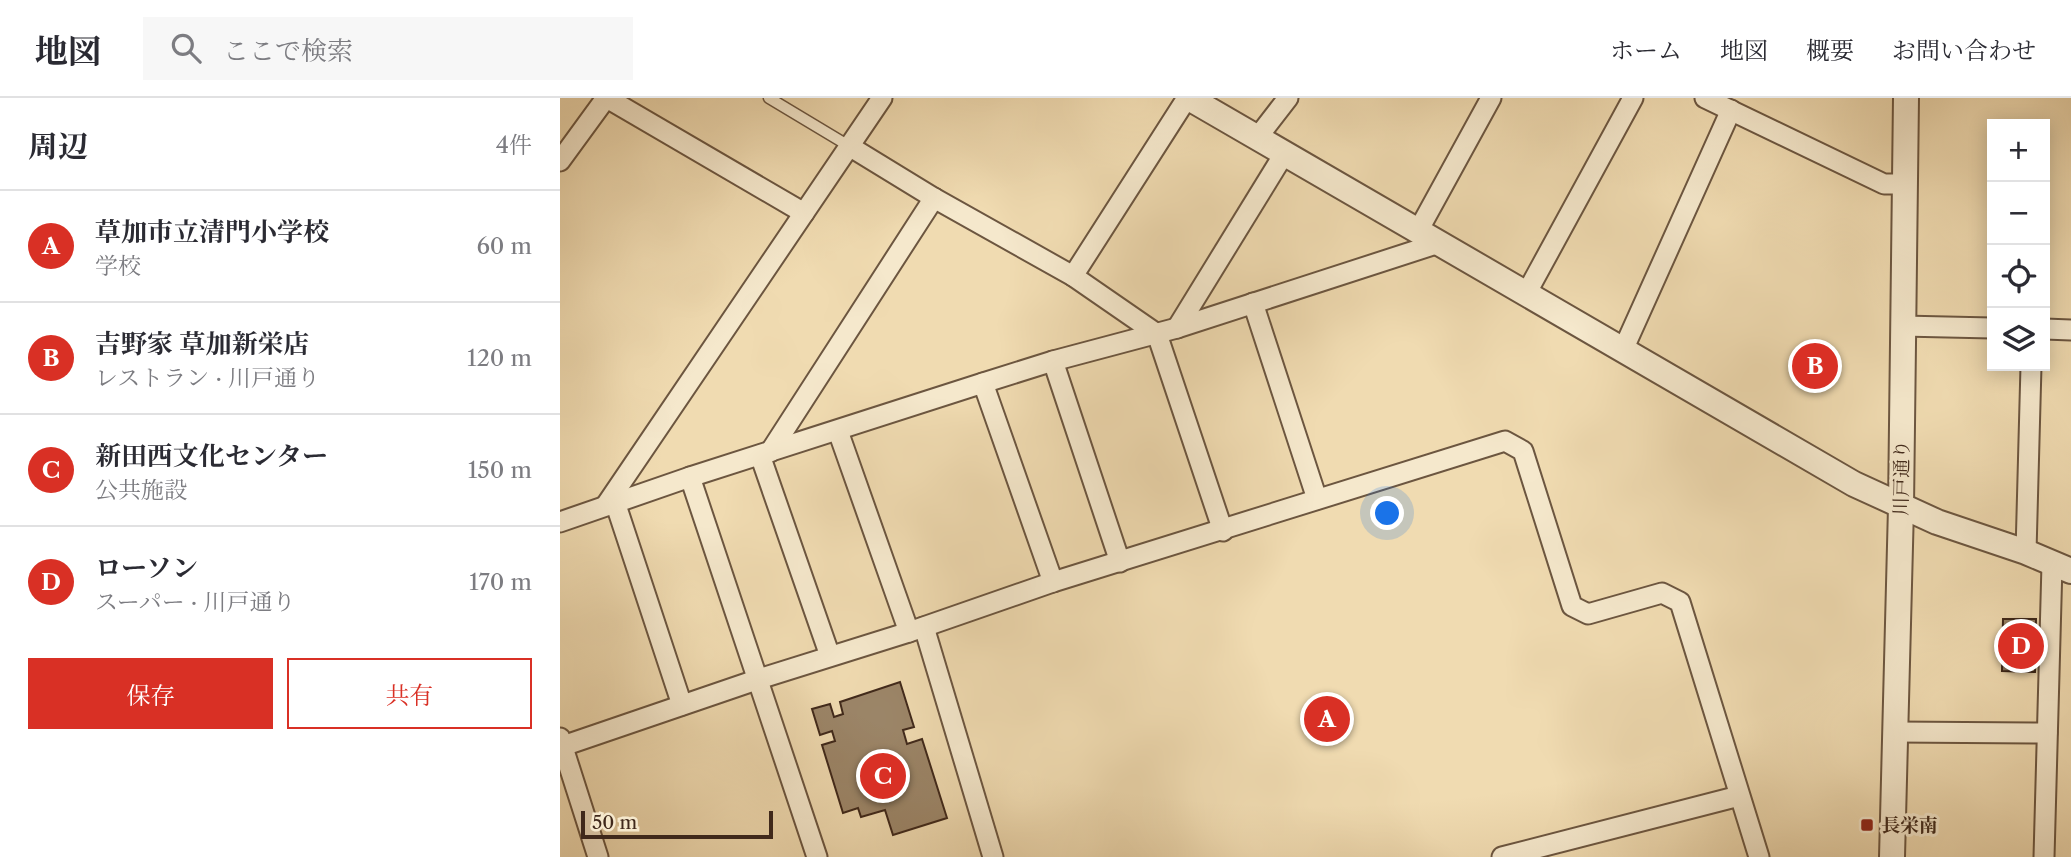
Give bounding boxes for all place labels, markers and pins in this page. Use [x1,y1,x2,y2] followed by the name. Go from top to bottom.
[1792,340,1838,392] pin: B
[1998,620,2044,672] pin: D
[1304,693,1350,745] pin: A
[860,750,906,802] pin: C
[1881,814,1938,837] place label: 長栄南
[1859,817,1875,833] marker: 長栄南

